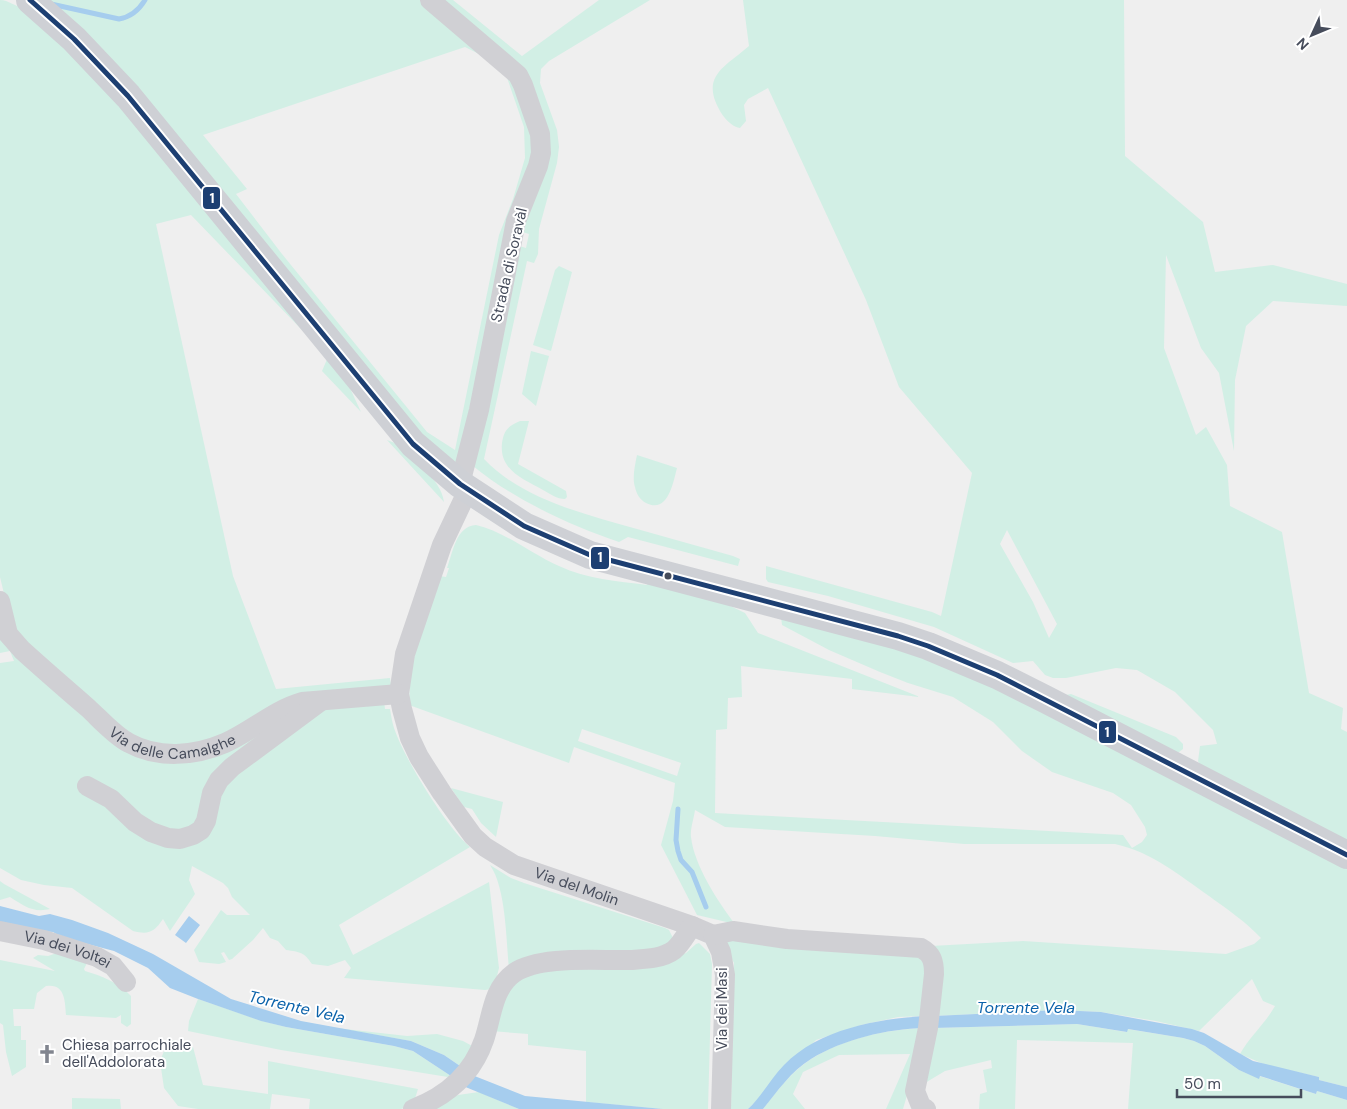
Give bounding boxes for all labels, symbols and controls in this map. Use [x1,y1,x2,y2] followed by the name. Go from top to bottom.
[1287,10,1337,60] north arrow
[1293,34,1313,54] text: N
[202,186,221,210] line badge: 1
[209,189,215,207] text: 1
[486,206,532,324] street label: Strada di Soravàl
[590,546,610,570] line badge: 1
[597,548,603,566] text: 1
[663,571,673,581] unlabelled marker
[1098,720,1117,744] line badge: 1
[105,722,239,764] street label: Via delle Camalghe
[1104,723,1110,741] text: 1
[532,863,621,910] street label: Via del Molin
[22,926,115,973] street label: Via dei Voltei
[712,967,732,1051] street label: Via dei Masi
[247,986,347,1028] water label: Torrente Vela
[977,997,1075,1018] water label: Torrente Vela
[62,1035,191,1072] place label: Chiesa parrochiale dell'Addolorata
[36,1043,58,1065] church icon: Chiesa parrochiale dell'Addolorata
[1177,1066,1301,1098] scale bar
[1184,1074,1221,1094] text: 50 m

